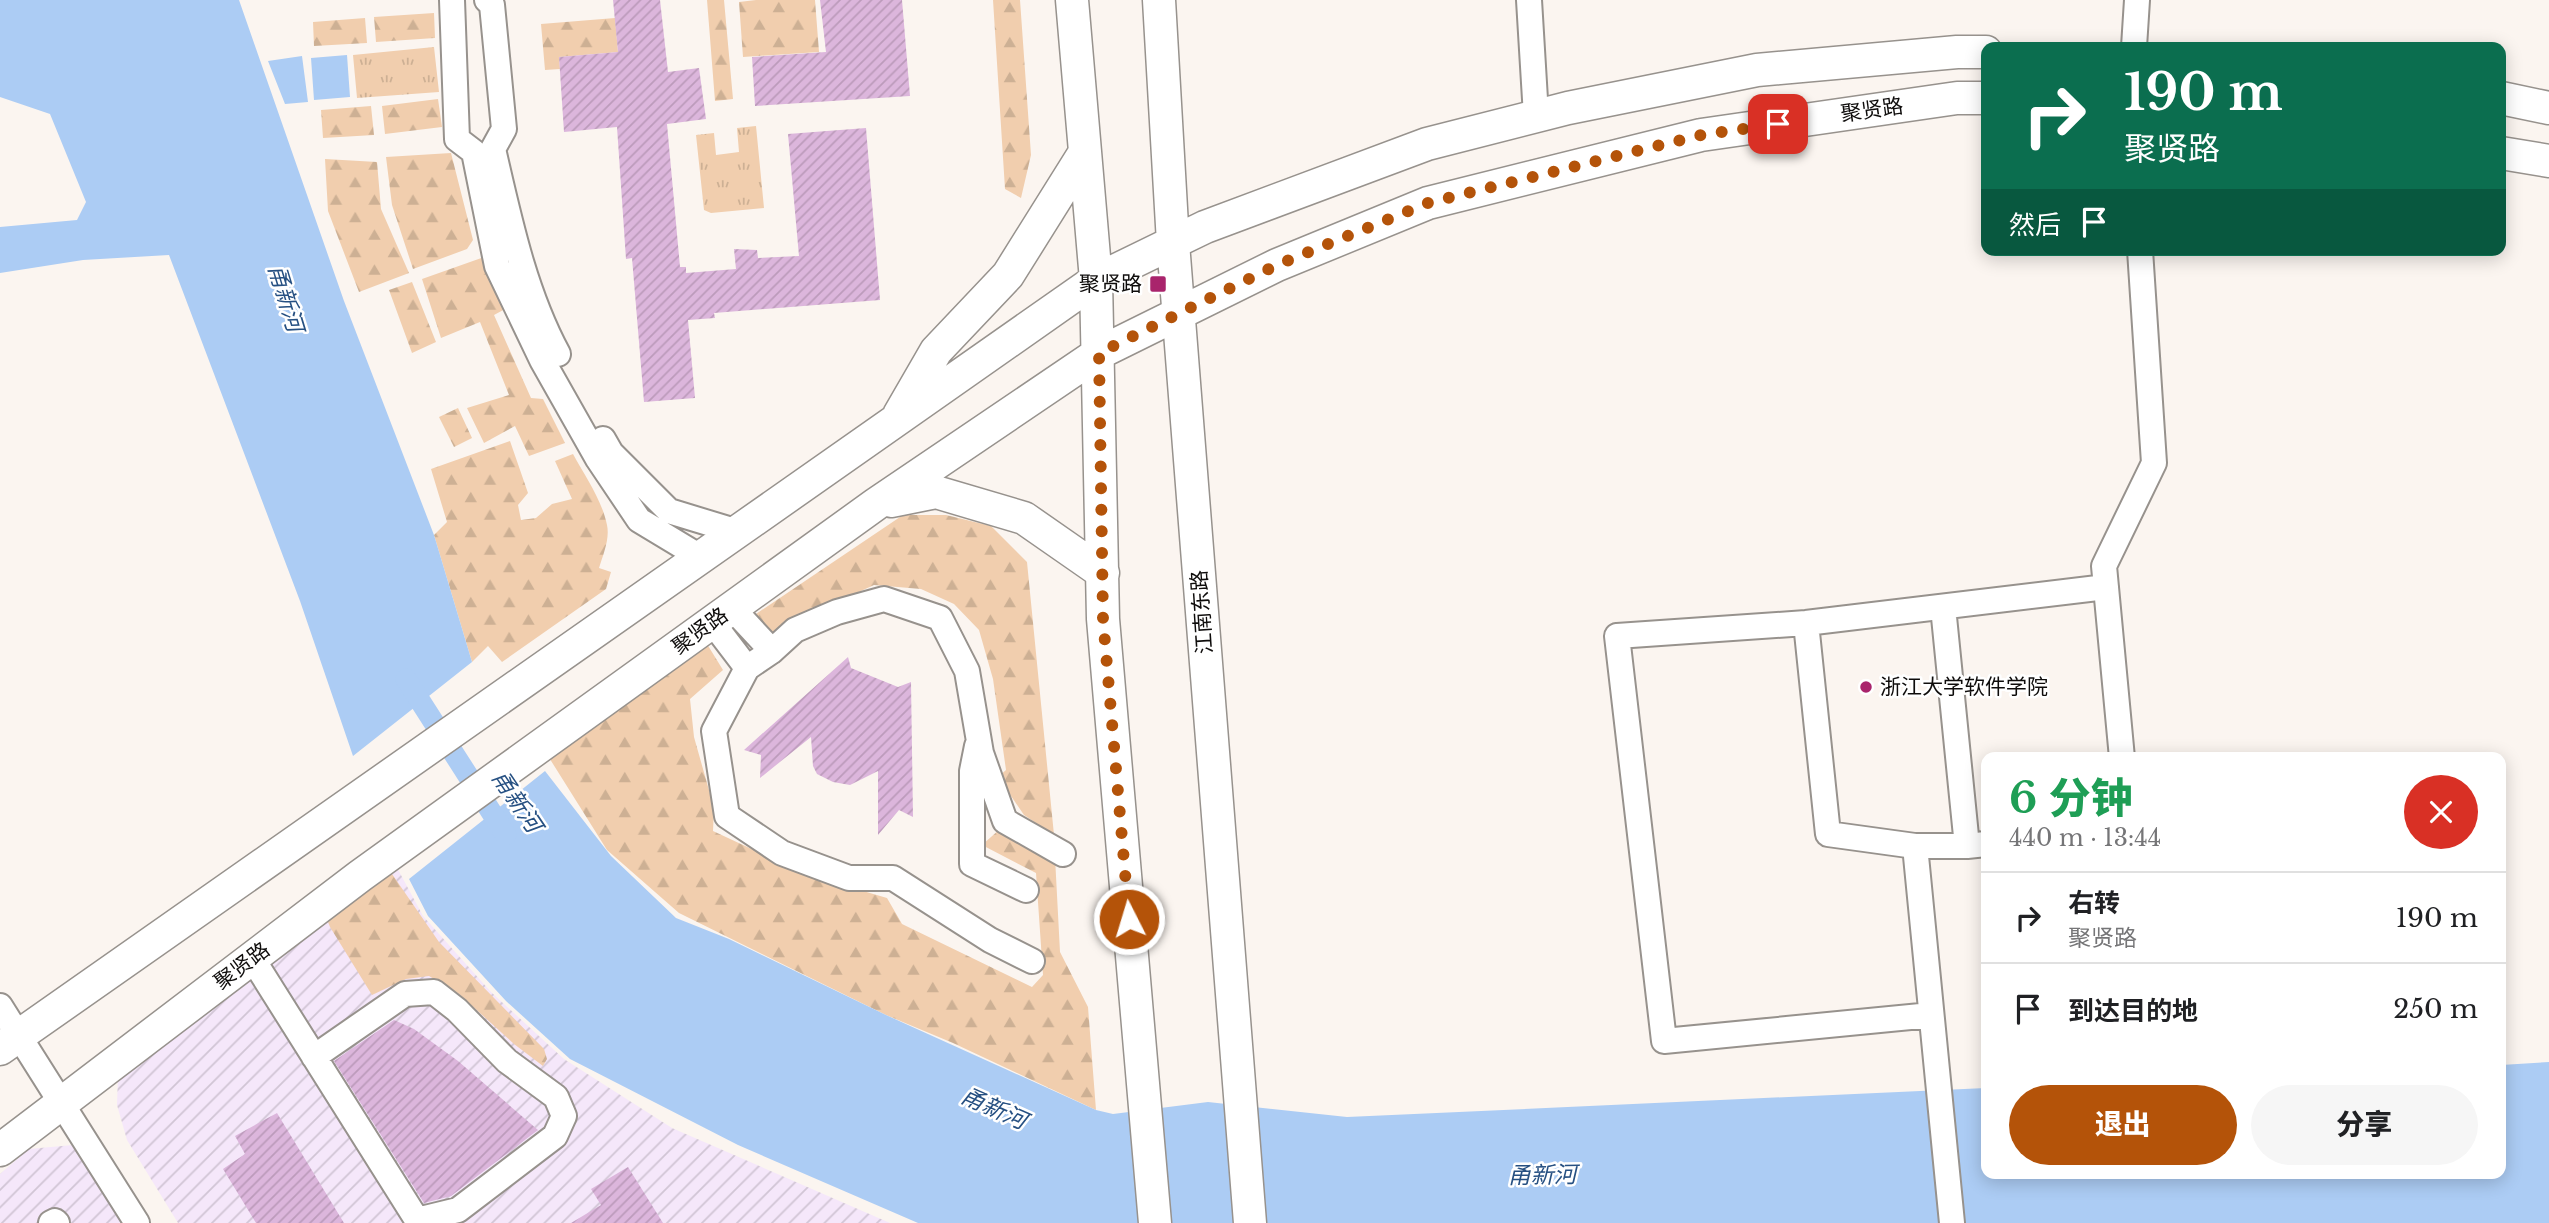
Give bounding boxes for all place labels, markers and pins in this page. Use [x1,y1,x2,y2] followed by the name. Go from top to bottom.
[1748,94,1808,154] pin
[1079,271,1142,297] place label: 聚贤路
[1148,274,1168,294] marker: 聚贤路
[1880,674,2048,700] place label: 浙江大学软件学院
[1858,679,1874,695] marker: 浙江大学软件学院

